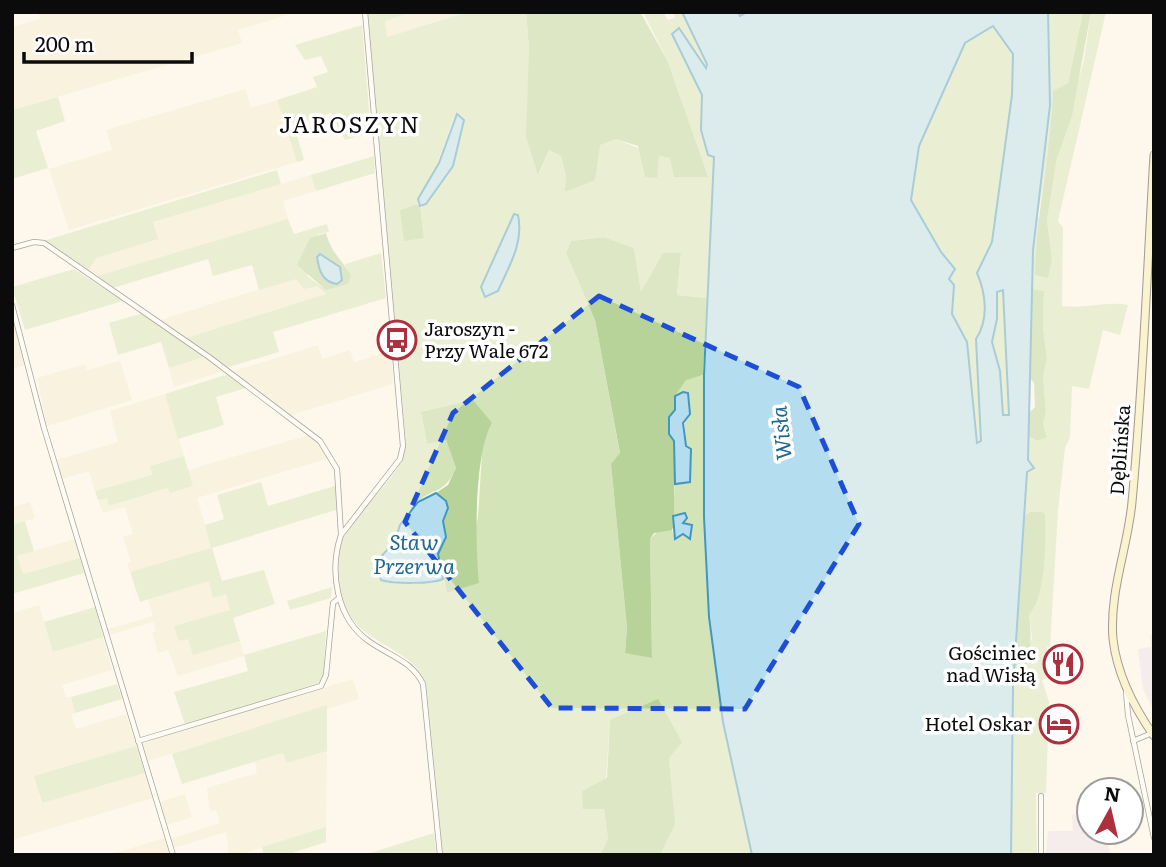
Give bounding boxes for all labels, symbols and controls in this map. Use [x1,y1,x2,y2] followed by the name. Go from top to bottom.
[24,21,192,65] scale bar
[35,27,95,58] text: 200 m
[279,106,421,140] district label: JAROSZYN
[424,314,548,364] place label: Jaroszyn - Przy Wale 672
[376,319,418,361] bus stop icon: Jaroszyn - Przy Wale 672
[1102,403,1136,496] street label: Dęblińska
[761,405,798,462] water label: Wisła
[373,525,455,580] water label: Staw Przerwa
[946,638,1037,688] place label: Gościniec nad Wisłą
[1042,643,1084,685] restaurant icon: Gościniec nad Wisłą
[1038,703,1080,745] hotel icon: Hotel Oskar
[924,709,1032,737] place label: Hotel Oskar
[1075,776,1145,846] north arrow
[1103,778,1122,808] text: N

